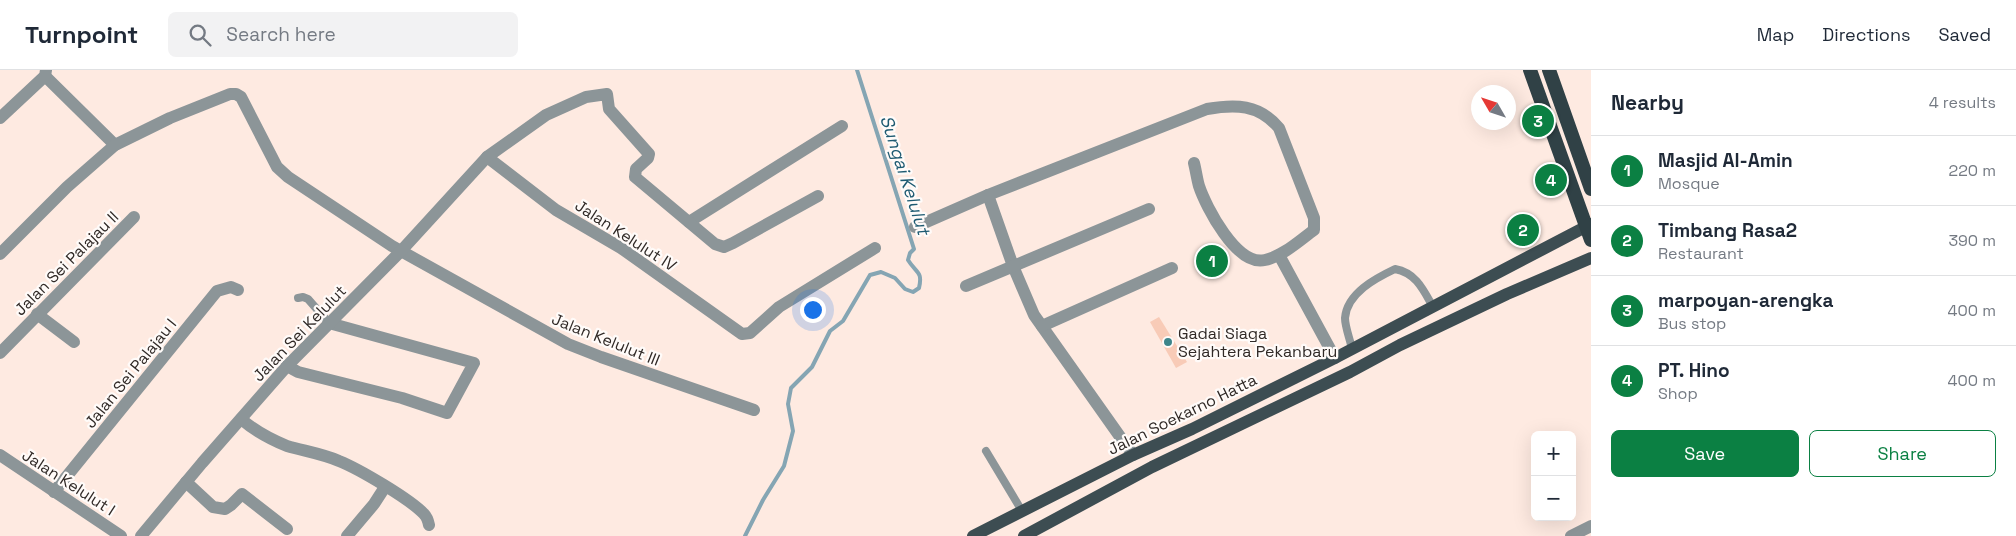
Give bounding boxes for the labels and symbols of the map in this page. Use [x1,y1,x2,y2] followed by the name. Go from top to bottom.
[1471,85,1516,130] north arrow
[1522,102,1554,140] pin: 3
[875,112,936,239] water label: Sungai Kelulut
[1535,161,1567,199] pin: 4
[571,195,681,276] street label: Jalan Kelulut IV
[10,207,123,320] street label: Jalan Sei Palajau II
[1507,211,1539,249] pin: 2
[1196,242,1228,280] pin: 1
[248,281,351,386] street label: Jalan Sei Kelulut
[800,297,826,323] your location
[549,308,663,371] street label: Jalan Kelulut III
[80,314,181,432] street label: Jalan Sei Palajau I
[1178,323,1337,362] place label: Gadai Siaga Sejahtera Pekanbaru
[1162,336,1174,348] marker: Gadai Siaga Sejahtera Pekanbaru
[1104,369,1260,460] street label: Jalan Soekarno Hatta
[18,444,119,520] street label: Jalan Kelulut I

